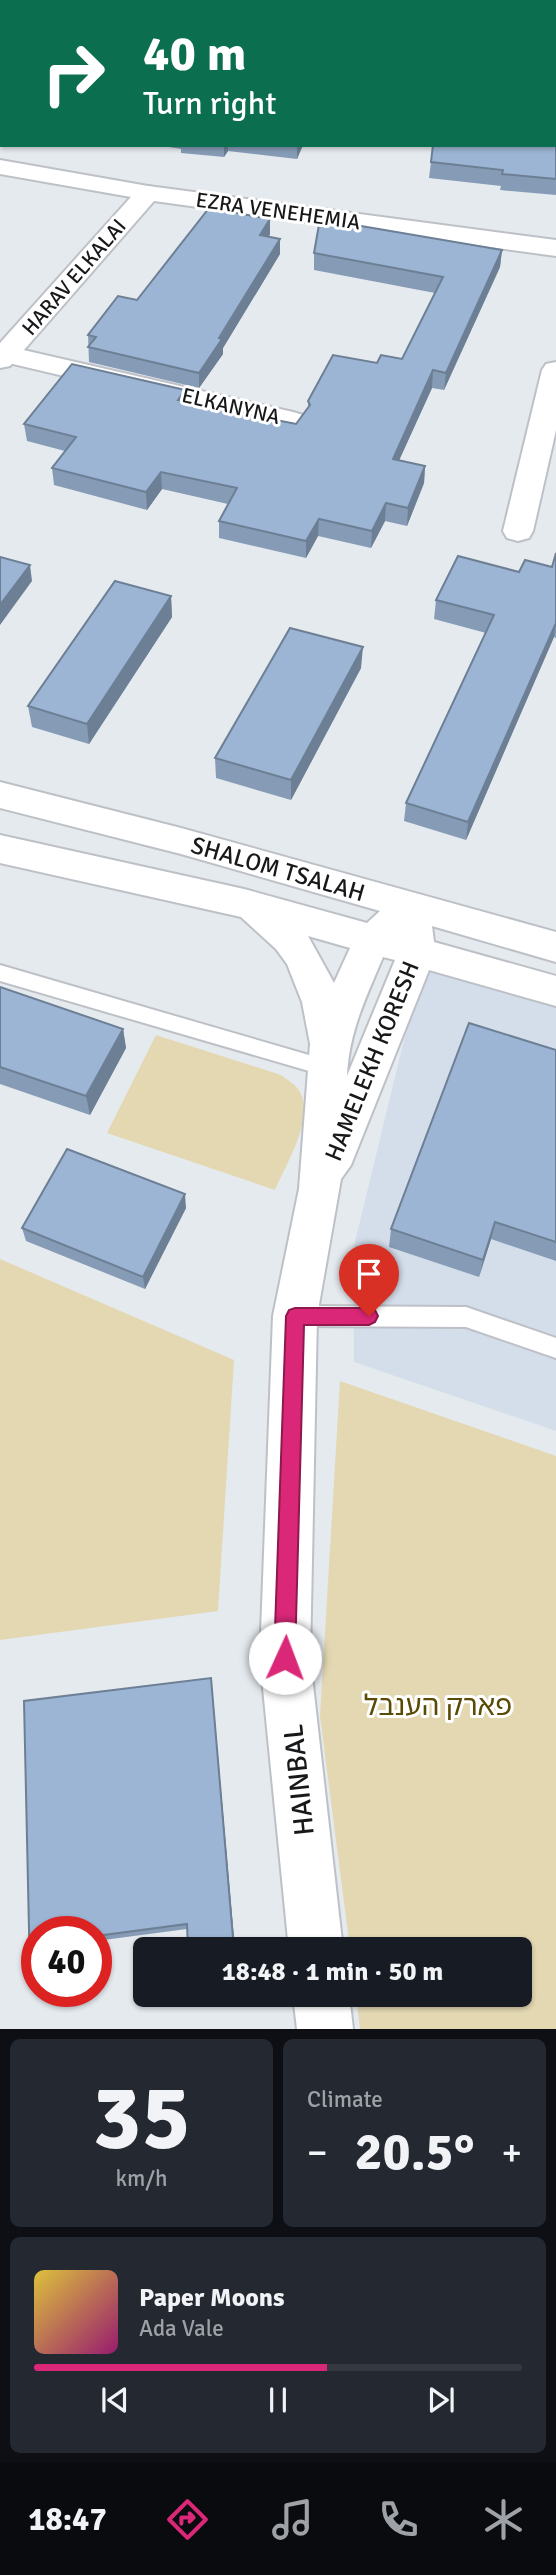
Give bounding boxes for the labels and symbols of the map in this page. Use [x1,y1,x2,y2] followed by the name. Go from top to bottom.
[194,187,362,235] street label: EZRA VENEHEMIA
[16,213,132,341] street label: HARAV ELKALAI
[179,382,283,430] street label: ELKANYNA
[188,830,368,908] street label: SHALOM TSALAH
[318,957,426,1165] street label: HAMELEKH KORESH
[339,1244,399,1316] pin
[248,1621,322,1695] position arrow
[364,1689,512,1723] park label: פארק הענבל
[276,1723,322,1837] street label: HAINBAL
[21,1916,112,2007] speed limit sign: 40

